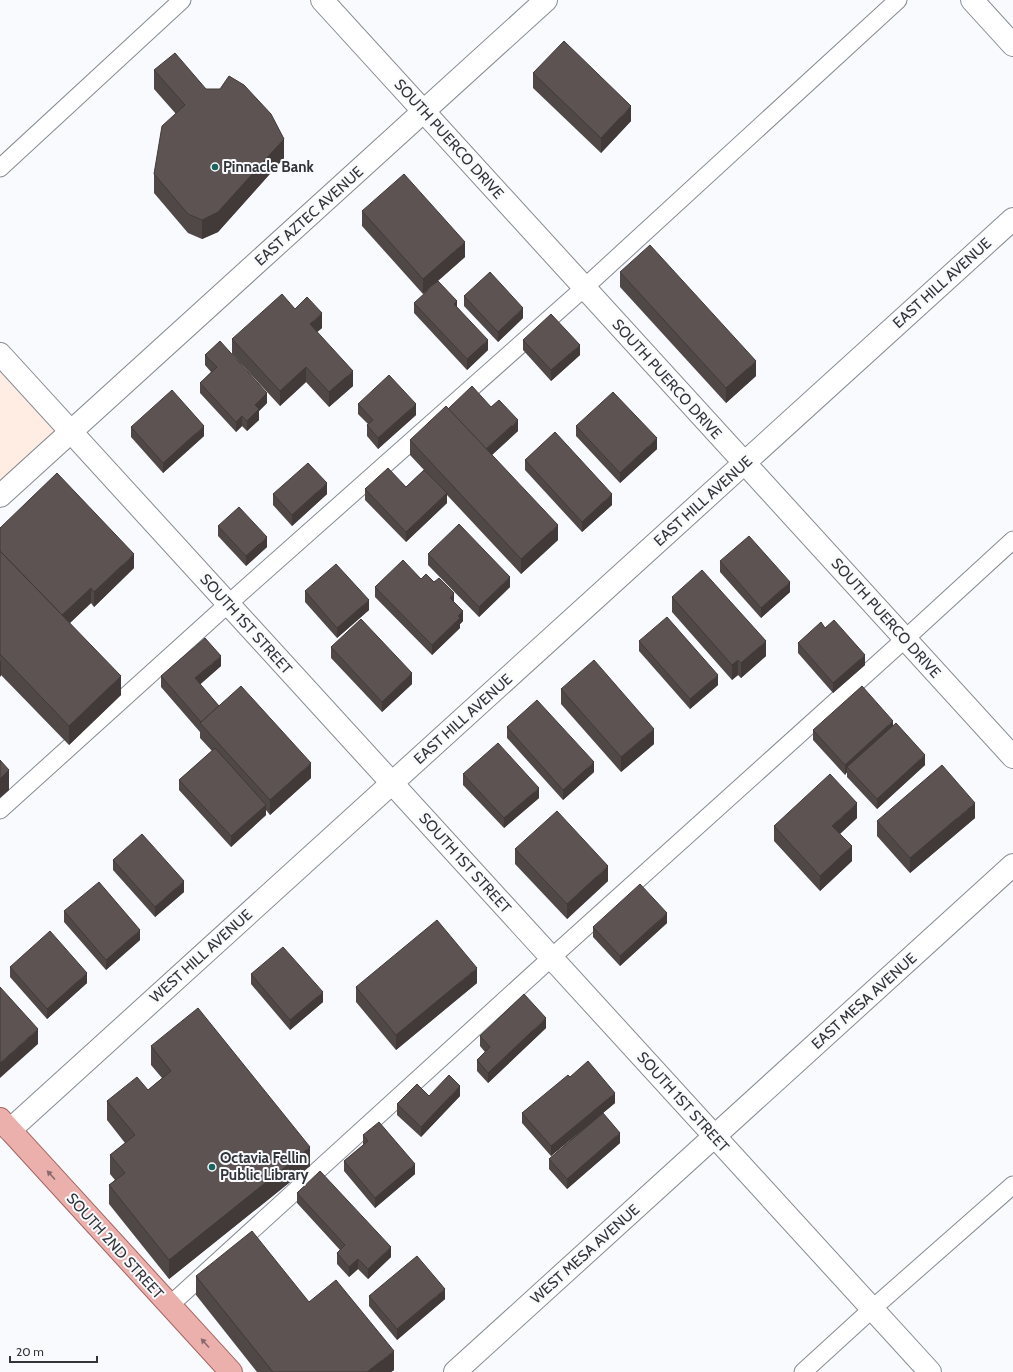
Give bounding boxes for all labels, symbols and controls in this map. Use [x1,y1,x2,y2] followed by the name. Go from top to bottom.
[390,75,508,203] street label: SOUTH PUERCO DRIVE
[223,158,314,176] place label: Pinnacle Bank
[210,162,220,172] marker: Pinnacle Bank
[251,163,367,269] street label: EAST AZTEC AVENUE
[889,234,995,332] street label: EAST HILL AVENUE
[608,315,726,443] street label: SOUTH PUERCO DRIVE
[650,452,756,550] street label: EAST HILL AVENUE
[827,554,945,682] street label: SOUTH PUERCO DRIVE
[196,570,296,678] street label: SOUTH 1ST STREET
[410,670,516,768] street label: EAST HILL AVENUE
[415,809,515,917] street label: SOUTH 1ST STREET
[146,905,256,1007] street label: WEST HILL AVENUE
[808,949,920,1053] street label: EAST MESA AVENUE
[633,1048,733,1156] street label: SOUTH 1ST STREET
[220,1149,309,1184] place label: Octavia Fellin Public Library
[207,1162,217,1172] marker: Octavia Fellin Public Library
[46,1170,56,1180] one-way arrow
[63,1189,167,1303] street label: SOUTH 2ND STREET
[527,1200,643,1308] street label: WEST MESA AVENUE
[10,1338,97,1364] scale bar
[200,1338,209,1348] one-way arrow
[16,1344,44,1359] text: 20 m

